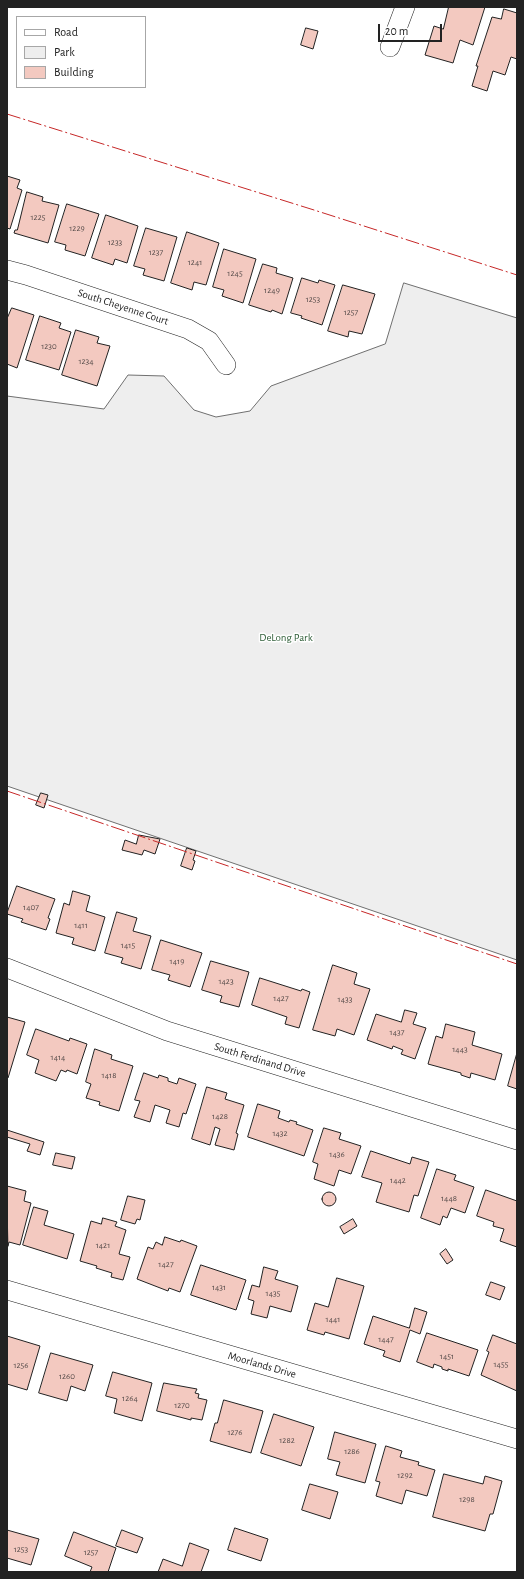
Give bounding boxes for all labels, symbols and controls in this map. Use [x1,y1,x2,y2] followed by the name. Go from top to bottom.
[16,16,146,88] legend
[380,16,444,42] scale bar
[385,25,408,37] text: 20 m
[54,26,78,38] text: Road
[54,46,75,58] text: Park
[54,66,94,78] text: Building
[30,212,46,222] house number: 1225
[69,223,85,233] house number: 1229
[108,237,122,247] house number: 1233
[149,247,163,257] house number: 1237
[188,257,202,267] house number: 1241
[227,268,243,278] house number: 1245
[264,285,280,295] house number: 1249
[76,286,170,328] street label: South Cheyenne Court
[306,294,320,304] house number: 1253
[344,307,358,317] house number: 1257
[41,341,57,351] house number: 1230
[78,356,94,366] house number: 1234
[259,631,313,645] park label: DeLong Park
[23,902,39,912] house number: 1407
[74,920,88,930] house number: 1411
[121,940,135,950] house number: 1415
[170,956,184,966] house number: 1419
[218,976,234,986] house number: 1423
[273,993,289,1003] house number: 1427
[338,994,352,1004] house number: 1433
[390,1027,404,1037] house number: 1437
[213,1040,307,1080] street label: South Ferdinand Drive
[452,1044,468,1054] house number: 1443
[51,1052,65,1062] house number: 1414
[102,1070,116,1080] house number: 1418
[212,1111,228,1121] house number: 1428
[272,1128,288,1138] house number: 1432
[329,1149,345,1159] house number: 1436
[390,1175,406,1185] house number: 1442
[441,1193,457,1203] house number: 1448
[96,1240,110,1250] house number: 1421
[158,1259,174,1269] house number: 1427
[212,1282,226,1292] house number: 1431
[266,1288,280,1298] house number: 1435
[326,1314,340,1324] house number: 1441
[378,1334,394,1344] house number: 1447
[226,1349,298,1381] street label: Moorlands Drive
[440,1351,454,1361] house number: 1451
[494,1359,508,1369] house number: 1455
[13,1360,29,1370] house number: 1256
[59,1371,75,1381] house number: 1260
[122,1393,138,1403] house number: 1264
[174,1400,190,1410] house number: 1270
[227,1427,243,1437] house number: 1276
[279,1435,295,1445] house number: 1282
[344,1446,360,1456] house number: 1286
[397,1470,413,1480] house number: 1292
[459,1494,475,1504] house number: 1298
[14,1544,28,1554] house number: 1253
[84,1547,98,1557] house number: 1257

